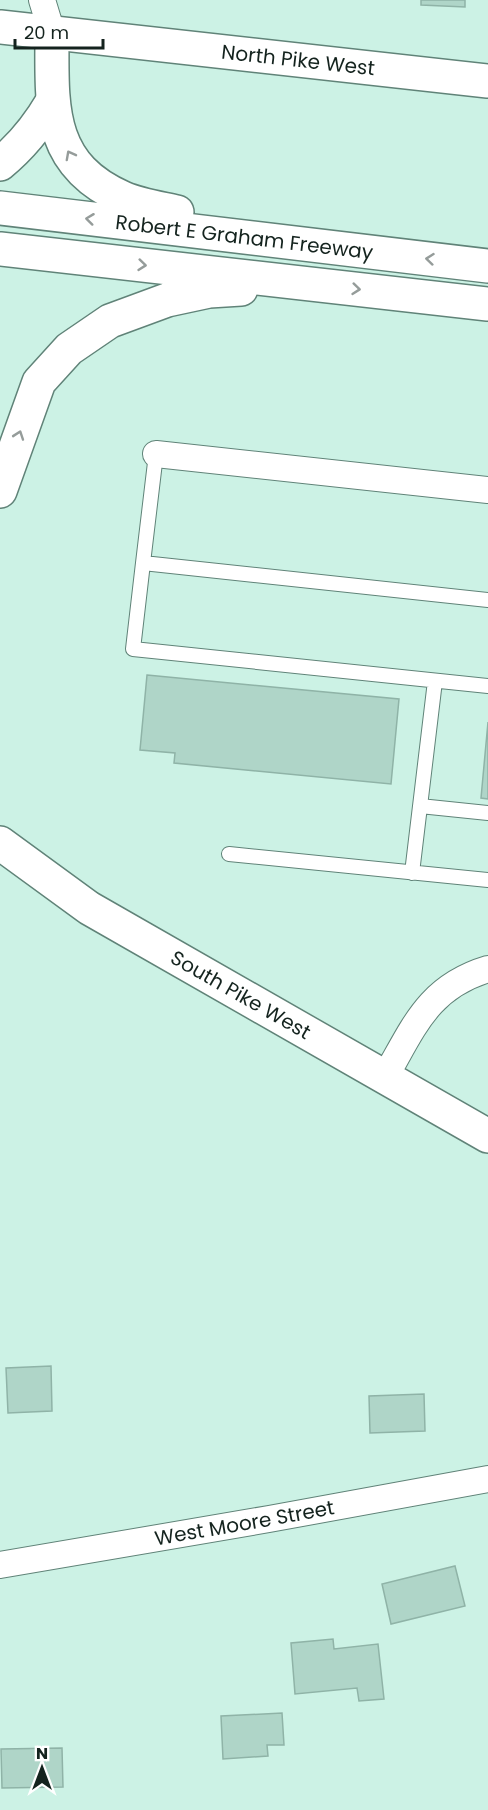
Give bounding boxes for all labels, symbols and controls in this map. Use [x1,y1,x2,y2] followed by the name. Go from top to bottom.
[15,12,104,50] scale bar
[24,20,69,45] text: 20 m
[220,38,376,82] street label: North Pike West
[66,150,77,161] one-way arrow
[114,208,375,266] street label: Robert E Graham Freeway
[86,213,95,226] one-way arrow
[425,254,434,266] one-way arrow
[137,258,146,270] one-way arrow
[352,282,361,295] one-way arrow
[11,430,24,441] one-way arrow
[166,944,316,1046] street label: South Pike West
[153,1493,336,1552] street label: West Moore Street
[12,1738,72,1798] north arrow
[36,1742,48,1765] text: N

